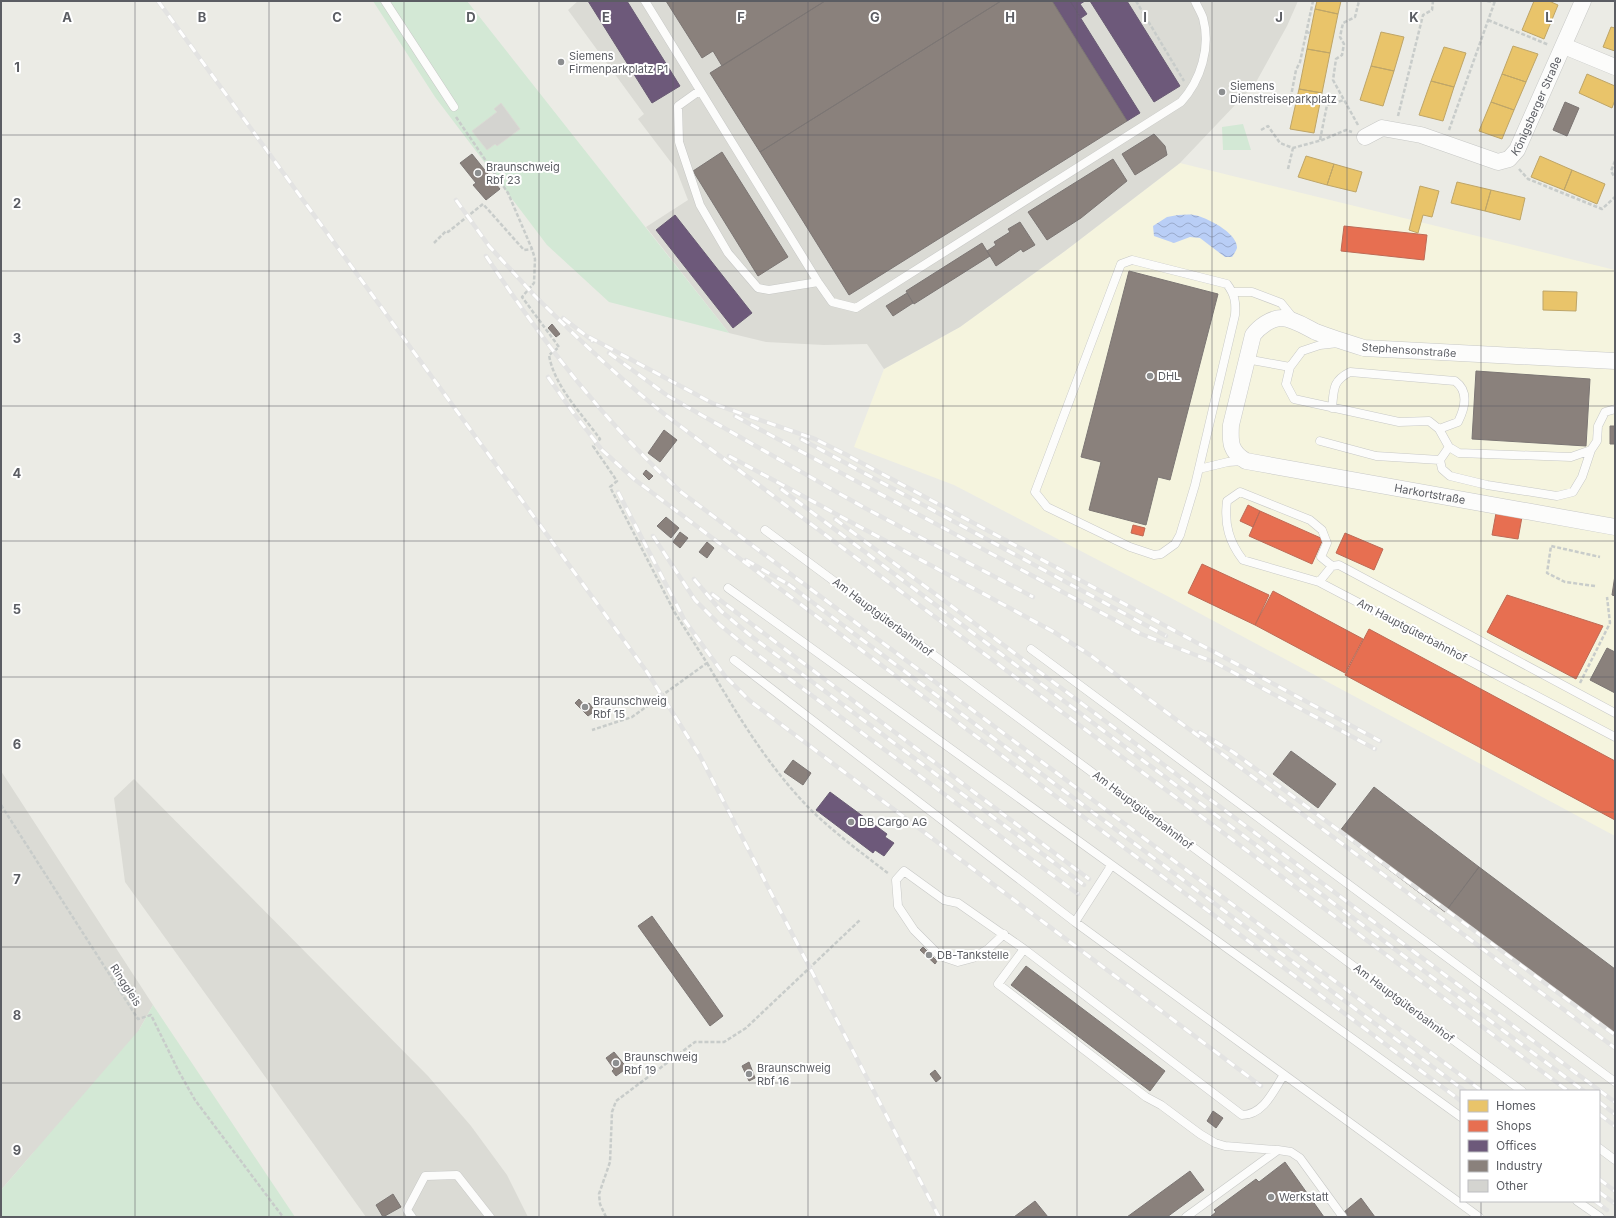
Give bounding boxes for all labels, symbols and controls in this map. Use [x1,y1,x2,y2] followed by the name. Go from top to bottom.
[62,9,72,25] text: A
[198,9,207,25] text: B
[332,9,342,25] text: C
[466,9,476,25] text: D
[602,9,610,25] text: E
[737,9,745,25] text: F
[870,9,880,25] text: G
[1005,9,1015,25] text: H
[1143,9,1147,25] text: I
[1275,9,1283,25] text: J
[1409,9,1419,25] text: K
[1545,9,1553,25] text: L
[569,49,668,76] place label: Siemens Firmenparkplatz P1
[1508,54,1565,159] street label: Königsberger Straße
[556,57,566,67] marker: Siemens Firmenparkplatz P1
[14,59,20,75] text: 1
[1230,79,1337,106] place label: Siemens Dienstreiseparkplatz
[1217,87,1227,97] marker: Siemens Dienstreiseparkplatz
[486,160,560,187] place label: Braunschweig Rbf 23
[473,168,483,178] marker: Braunschweig Rbf 23
[13,195,21,211] text: 2
[13,330,21,346] text: 3
[1361,340,1457,360] street label: Stephensonstraße
[1158,369,1180,383] place label: DHL
[1145,371,1155,381] marker: DHL
[13,465,22,481] text: 4
[1393,481,1466,507] street label: Harkortstraße
[830,575,936,659] street label: Am Hauptgüterbahnhof
[1355,595,1469,665] street label: Am Hauptgüterbahnhof
[13,601,21,617] text: 5
[593,694,667,721] place label: Braunschweig Rbf 15
[580,702,590,712] marker: Braunschweig Rbf 15
[13,736,21,752] text: 6
[1090,768,1196,852] street label: Am Hauptgüterbahnhof
[859,815,927,829] place label: DB Cargo AG
[846,817,856,827] marker: DB Cargo AG
[13,871,21,887] text: 7
[937,948,1009,962] place label: DB-Tankstelle
[924,950,934,960] marker: DB-Tankstelle
[107,961,145,1009] street label: Ringgleis
[1351,961,1457,1045] street label: Am Hauptgüterbahnhof
[13,1007,21,1023] text: 8
[624,1050,698,1077] place label: Braunschweig Rbf 19
[611,1058,621,1068] marker: Braunschweig Rbf 19
[757,1061,831,1088] place label: Braunschweig Rbf 16
[744,1069,754,1079] marker: Braunschweig Rbf 16
[1460,1090,1600,1202] legend
[1496,1098,1536,1113] text: Homes
[1496,1118,1532,1133] text: Shops
[1496,1138,1537,1153] text: Offices
[13,1142,21,1158] text: 9
[1496,1158,1543,1173] text: Industry
[1496,1178,1528,1193] text: Other
[1279,1190,1329,1204] place label: Werkstatt
[1266,1192,1276,1202] marker: Werkstatt

